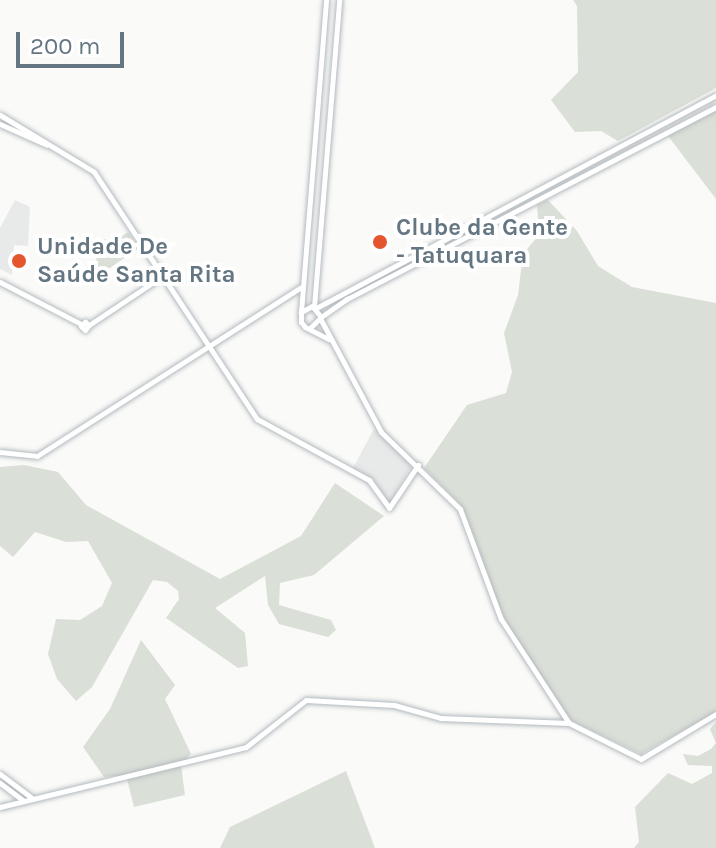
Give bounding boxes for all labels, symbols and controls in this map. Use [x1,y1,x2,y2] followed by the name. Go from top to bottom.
[20,16,128,66] scale bar
[30,32,101,60] text: 200 m
[396,214,568,270] place label: Clube da Gente - Tatuquara
[37,233,236,289] place label: Unidade De Saúde Santa Rita
[371,233,389,251] marker: Clube da Gente - Tatuquara
[8,250,30,272] marker: Unidade De Saúde Santa Rita

